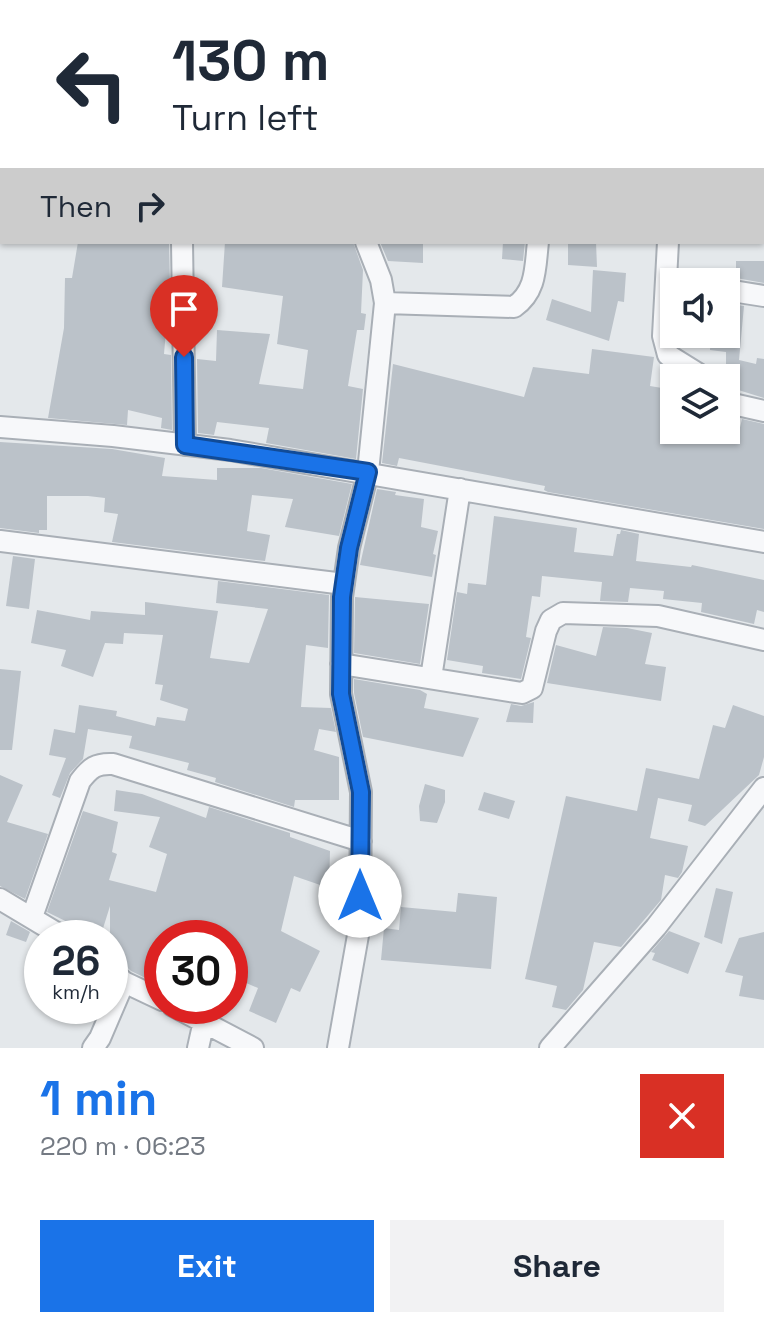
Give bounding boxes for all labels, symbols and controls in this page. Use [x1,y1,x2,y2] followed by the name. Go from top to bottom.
[172,25,330,96] text: 130 m
[40,32,144,136] icon: left
[172,95,319,141] text: Turn left
[128,184,172,228] icon: right
[40,187,112,226] text: Then
[660,268,740,444] map controls
[660,268,740,348] button: sound
[150,275,218,357] pin
[162,287,206,331] icon: arrive
[660,364,740,444] button: layers
[318,854,402,938] position arrow
[144,920,248,1024] speed limit sign: 30
[52,936,100,987] text: 26
[52,979,100,1005] text: km/h
[40,1068,157,1129] text: 1 min
[640,1074,724,1158] button: close
[40,1129,206,1163] text: 220 m · 06:23
[40,1220,374,1312] button: Exit
[390,1220,724,1312] button: Share

